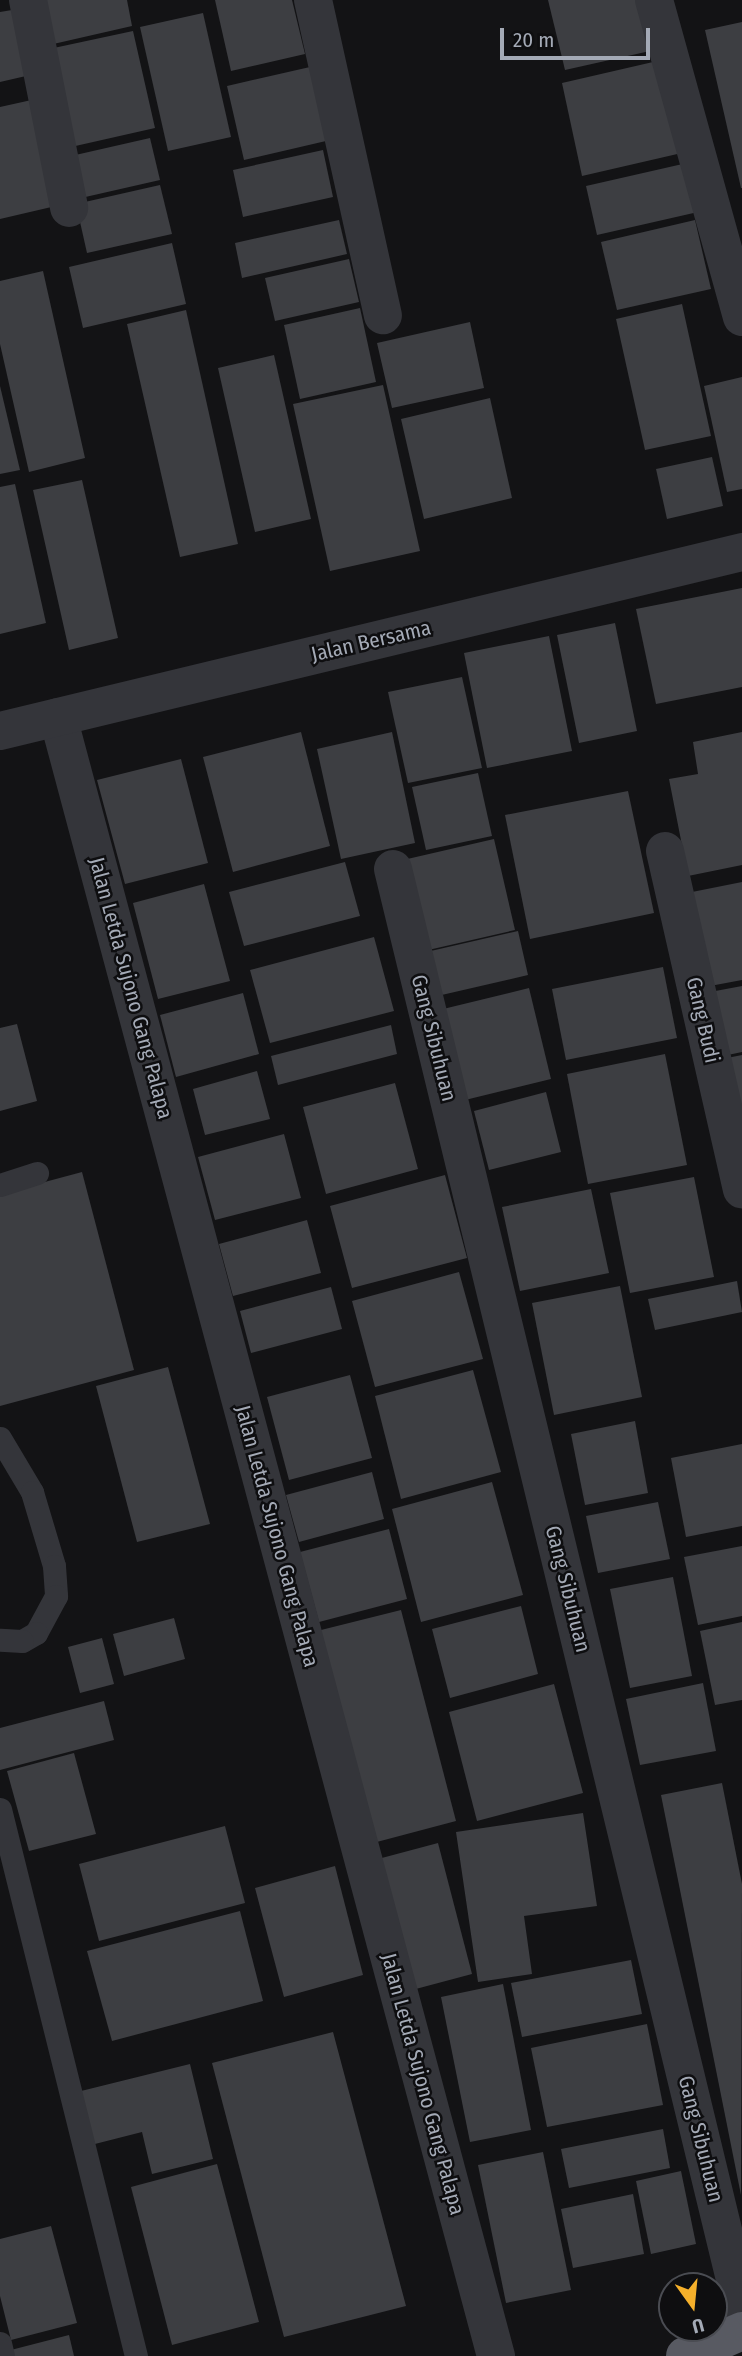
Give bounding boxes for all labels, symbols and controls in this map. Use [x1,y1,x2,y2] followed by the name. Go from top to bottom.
[504,14,654,58] scale bar
[513,27,554,53] text: 20 m
[309,615,433,667] street label: Jalan Bersama
[84,854,178,1122] street label: Jalan Letda Sujono Gang Palapa
[406,972,462,1104] street label: Gang Sibuhuan
[681,975,725,1065] street label: Gang Budi
[230,1402,324,1670] street label: Jalan Letda Sujono Gang Palapa
[540,1523,596,1655] street label: Gang Sibuhuan
[376,1950,470,2218] street label: Jalan Letda Sujono Gang Palapa
[673,2073,729,2205] street label: Gang Sibuhuan
[658,2272,728,2342] north arrow
[690,2313,706,2338] text: U

